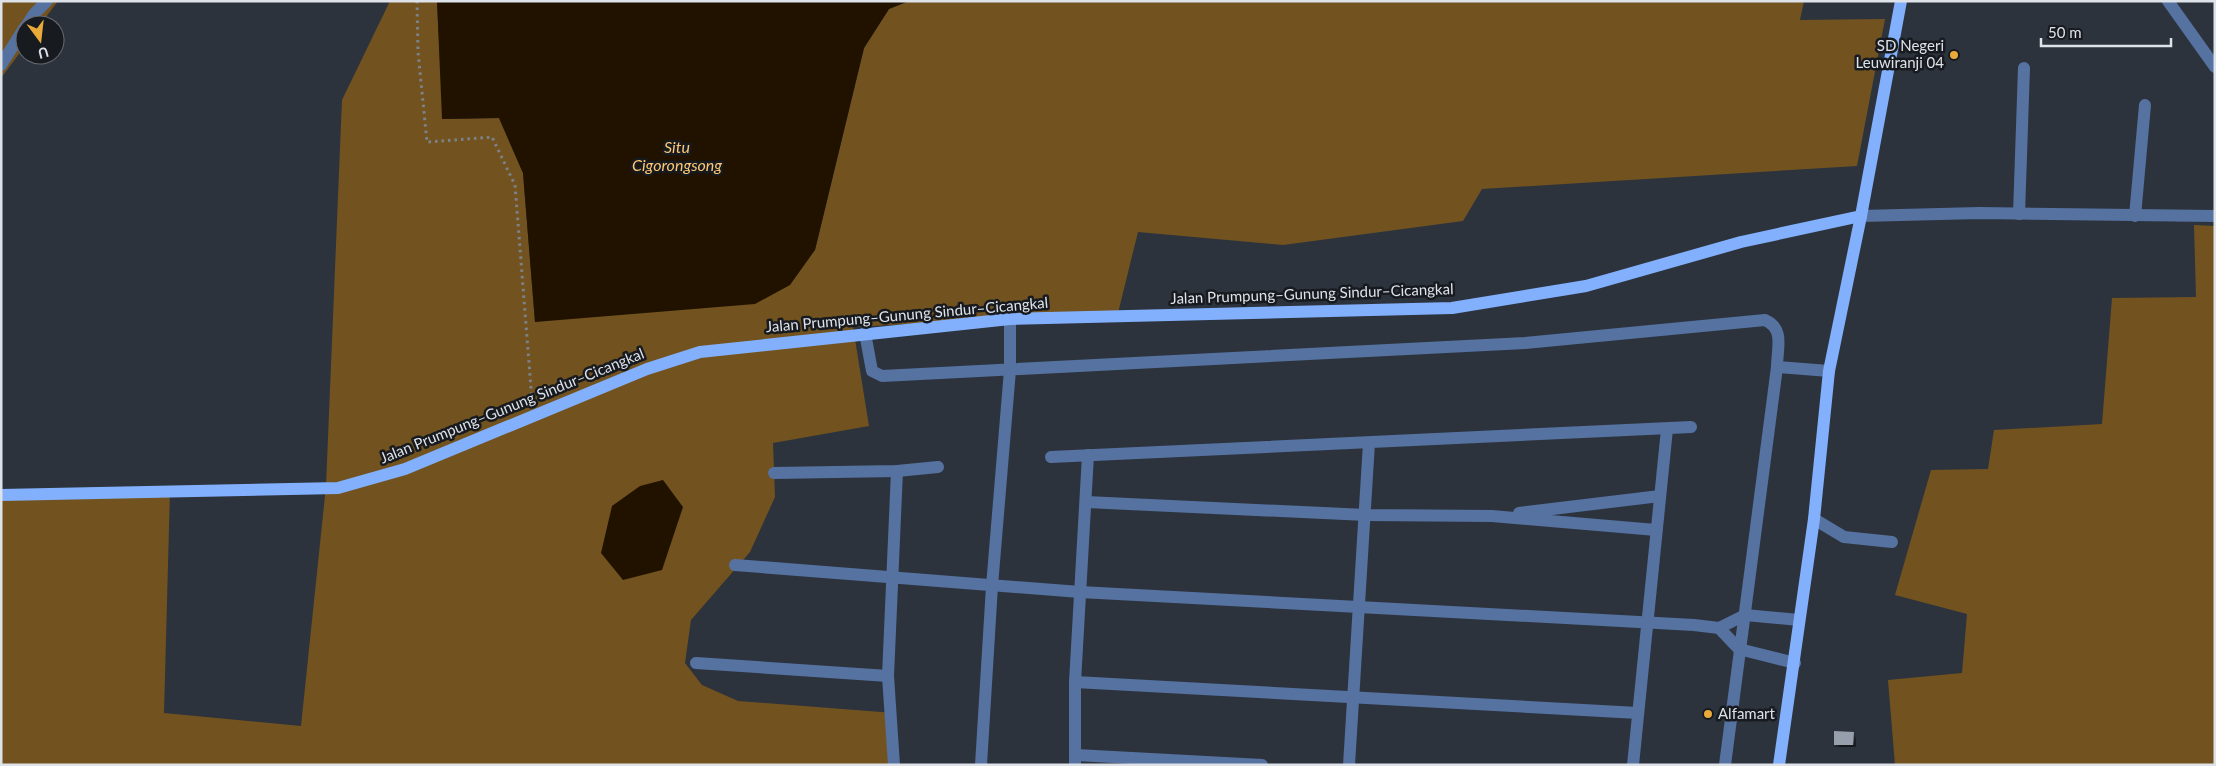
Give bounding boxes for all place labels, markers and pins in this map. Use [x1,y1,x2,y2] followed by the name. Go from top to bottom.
[1856,36,1944,71] place label: SD Negeri Leuwiranji 04
[1948,49,1960,61] marker: SD Negeri Leuwiranji 04
[1718,704,1776,722] place label: Alfamart
[1702,708,1714,720] marker: Alfamart

